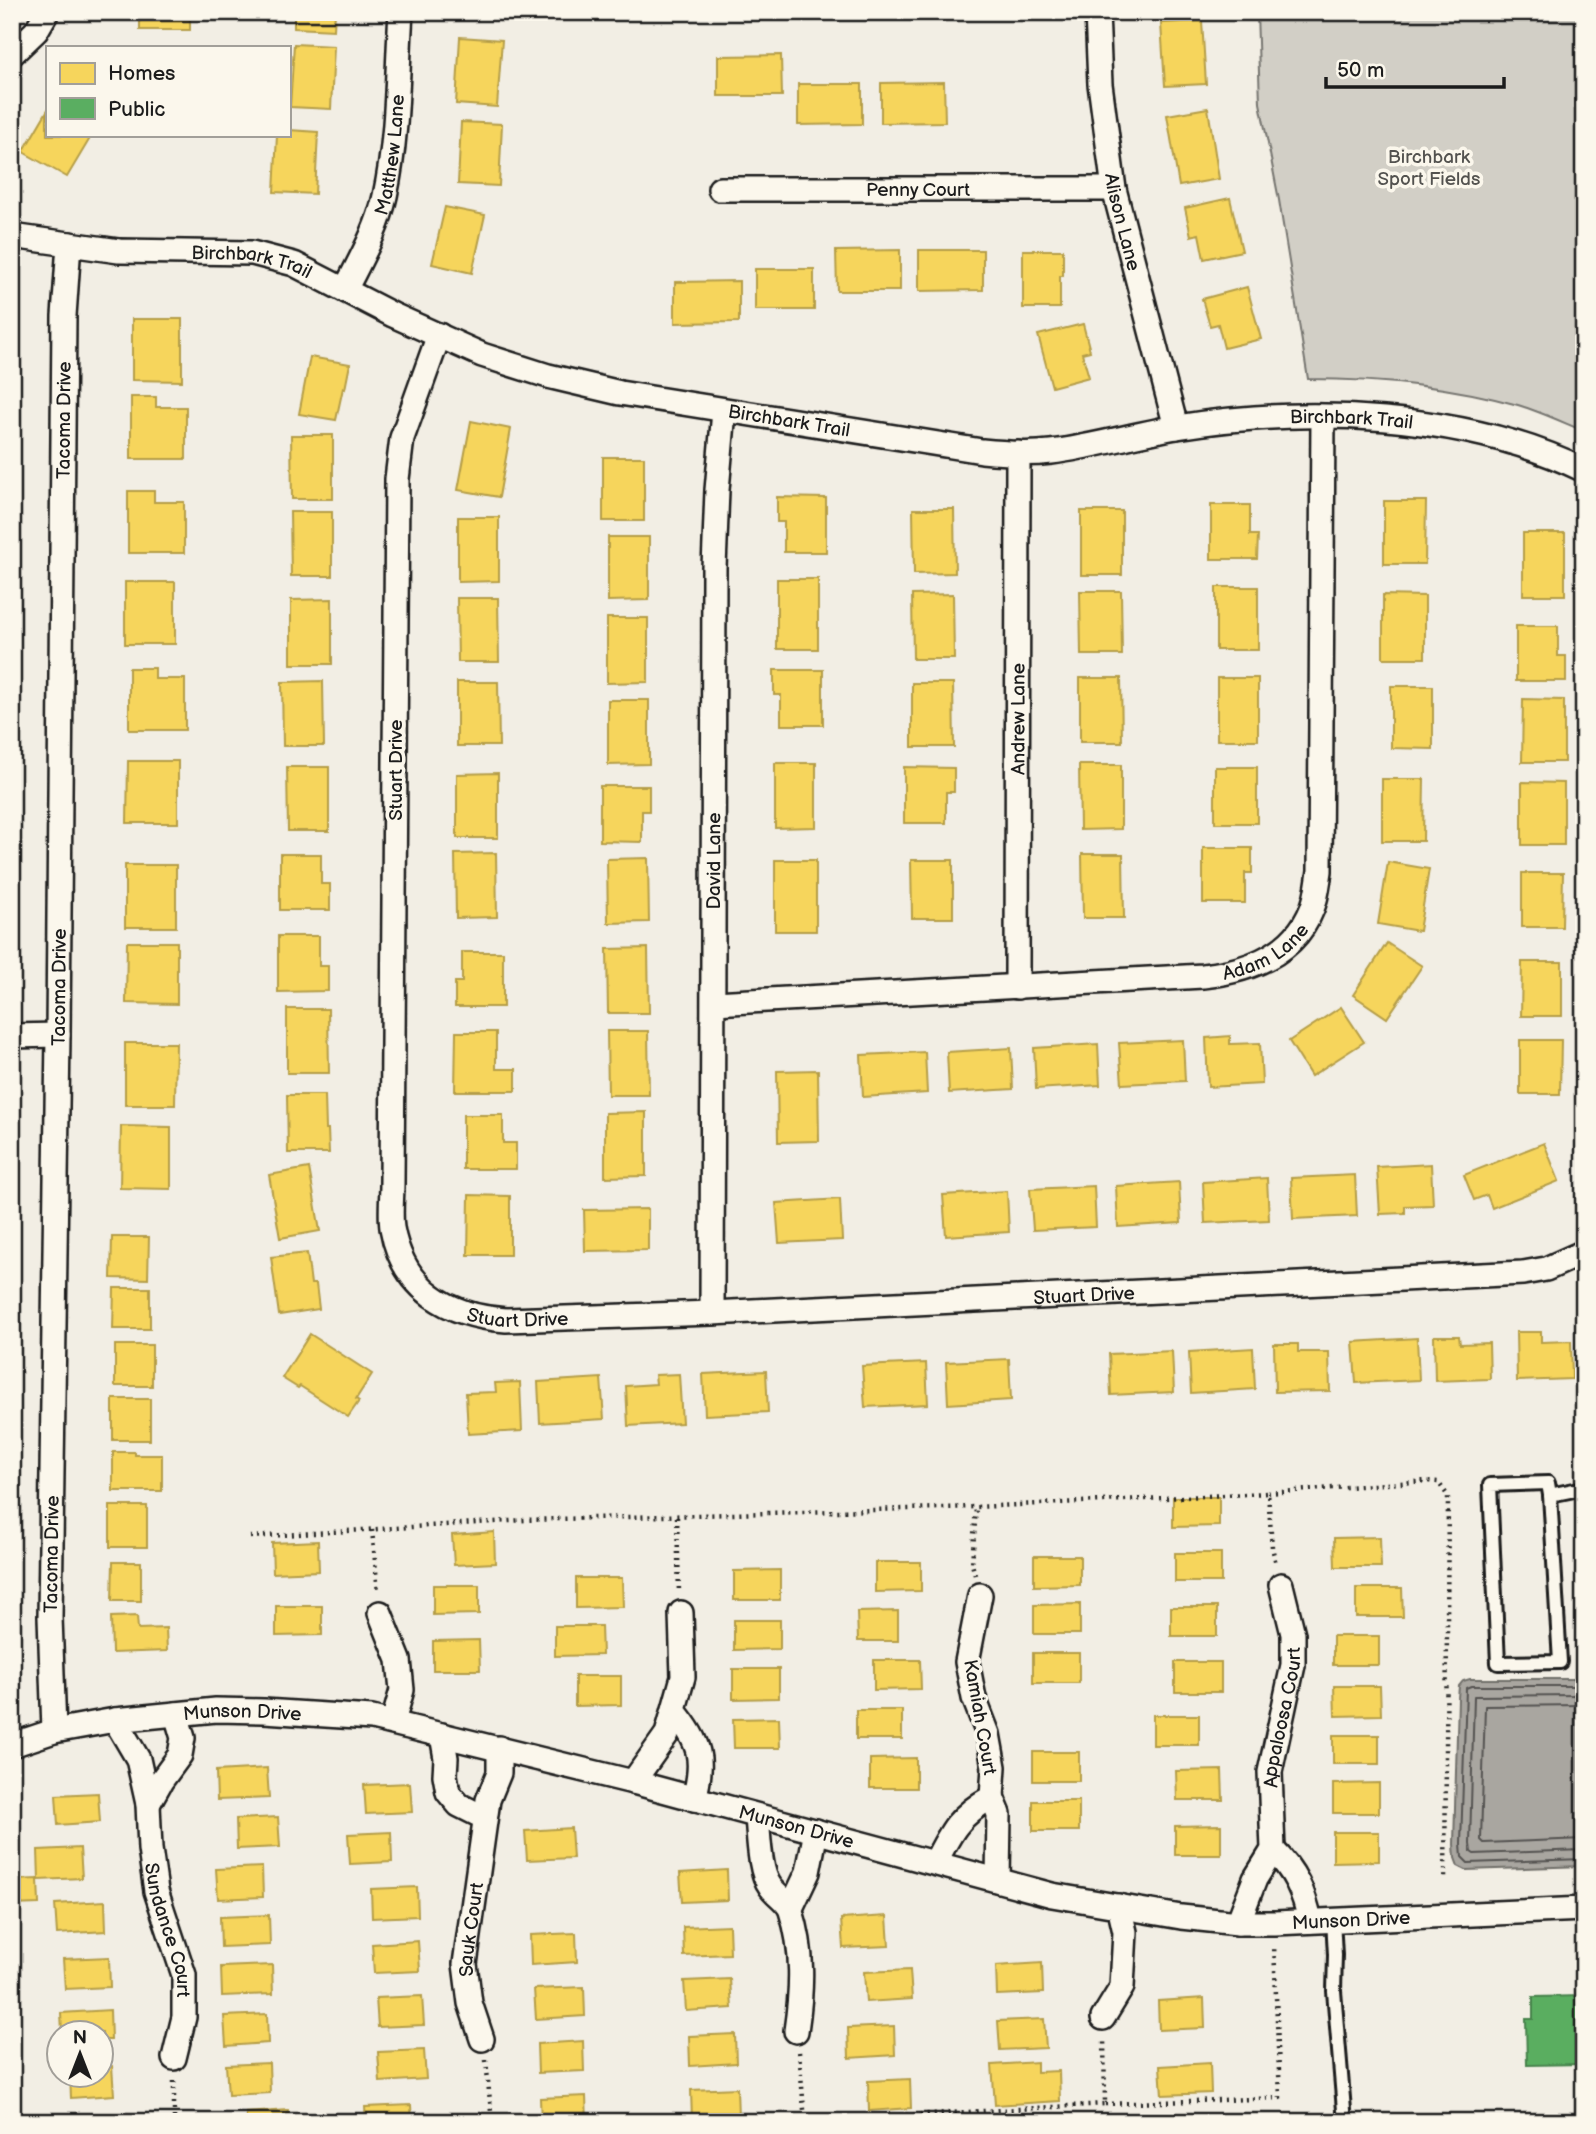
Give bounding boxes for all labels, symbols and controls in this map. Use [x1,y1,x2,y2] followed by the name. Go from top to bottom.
[46,46,290,136] legend
[1326,46,1505,90] scale bar
[1337,58,1384,83] text: 50 m
[108,61,176,86] text: Homes
[370,94,410,218] street label: Matthew Lane
[108,97,166,122] text: Public
[1378,146,1480,191] park label: Birchbark Sport Fields
[1099,172,1145,273] street label: Alison Lane
[866,179,970,202] street label: Penny Court
[191,242,316,284] street label: Birchbark Trail
[53,361,77,479] street label: Tacoma Drive
[726,400,852,443] street label: Birchbark Trail
[1290,406,1414,435] street label: Birchbark Trail
[1007,663,1031,775] street label: Andrew Lane
[385,719,408,821] street label: Stuart Drive
[703,812,726,910] street label: David Lane
[1220,919,1314,986] street label: Adam Lane
[48,928,72,1046] street label: Tacoma Drive
[1033,1282,1135,1310] street label: Stuart Drive
[464,1304,569,1333] street label: Stuart Drive
[40,1495,65,1613] street label: Tacoma Drive
[1259,1647,1307,1788] street label: Appaloosa Court
[958,1658,1001,1777] street label: Kamiah Court
[182,1700,302,1726] street label: Munson Drive
[736,1801,856,1854] street label: Munson Drive
[139,1861,194,1997] street label: Sundance Court
[455,1881,489,1978] street label: Sauk Court
[1291,1907,1411,1935] street label: Munson Drive
[46,2018,116,2088] north arrow
[73,2027,87,2050] text: N

